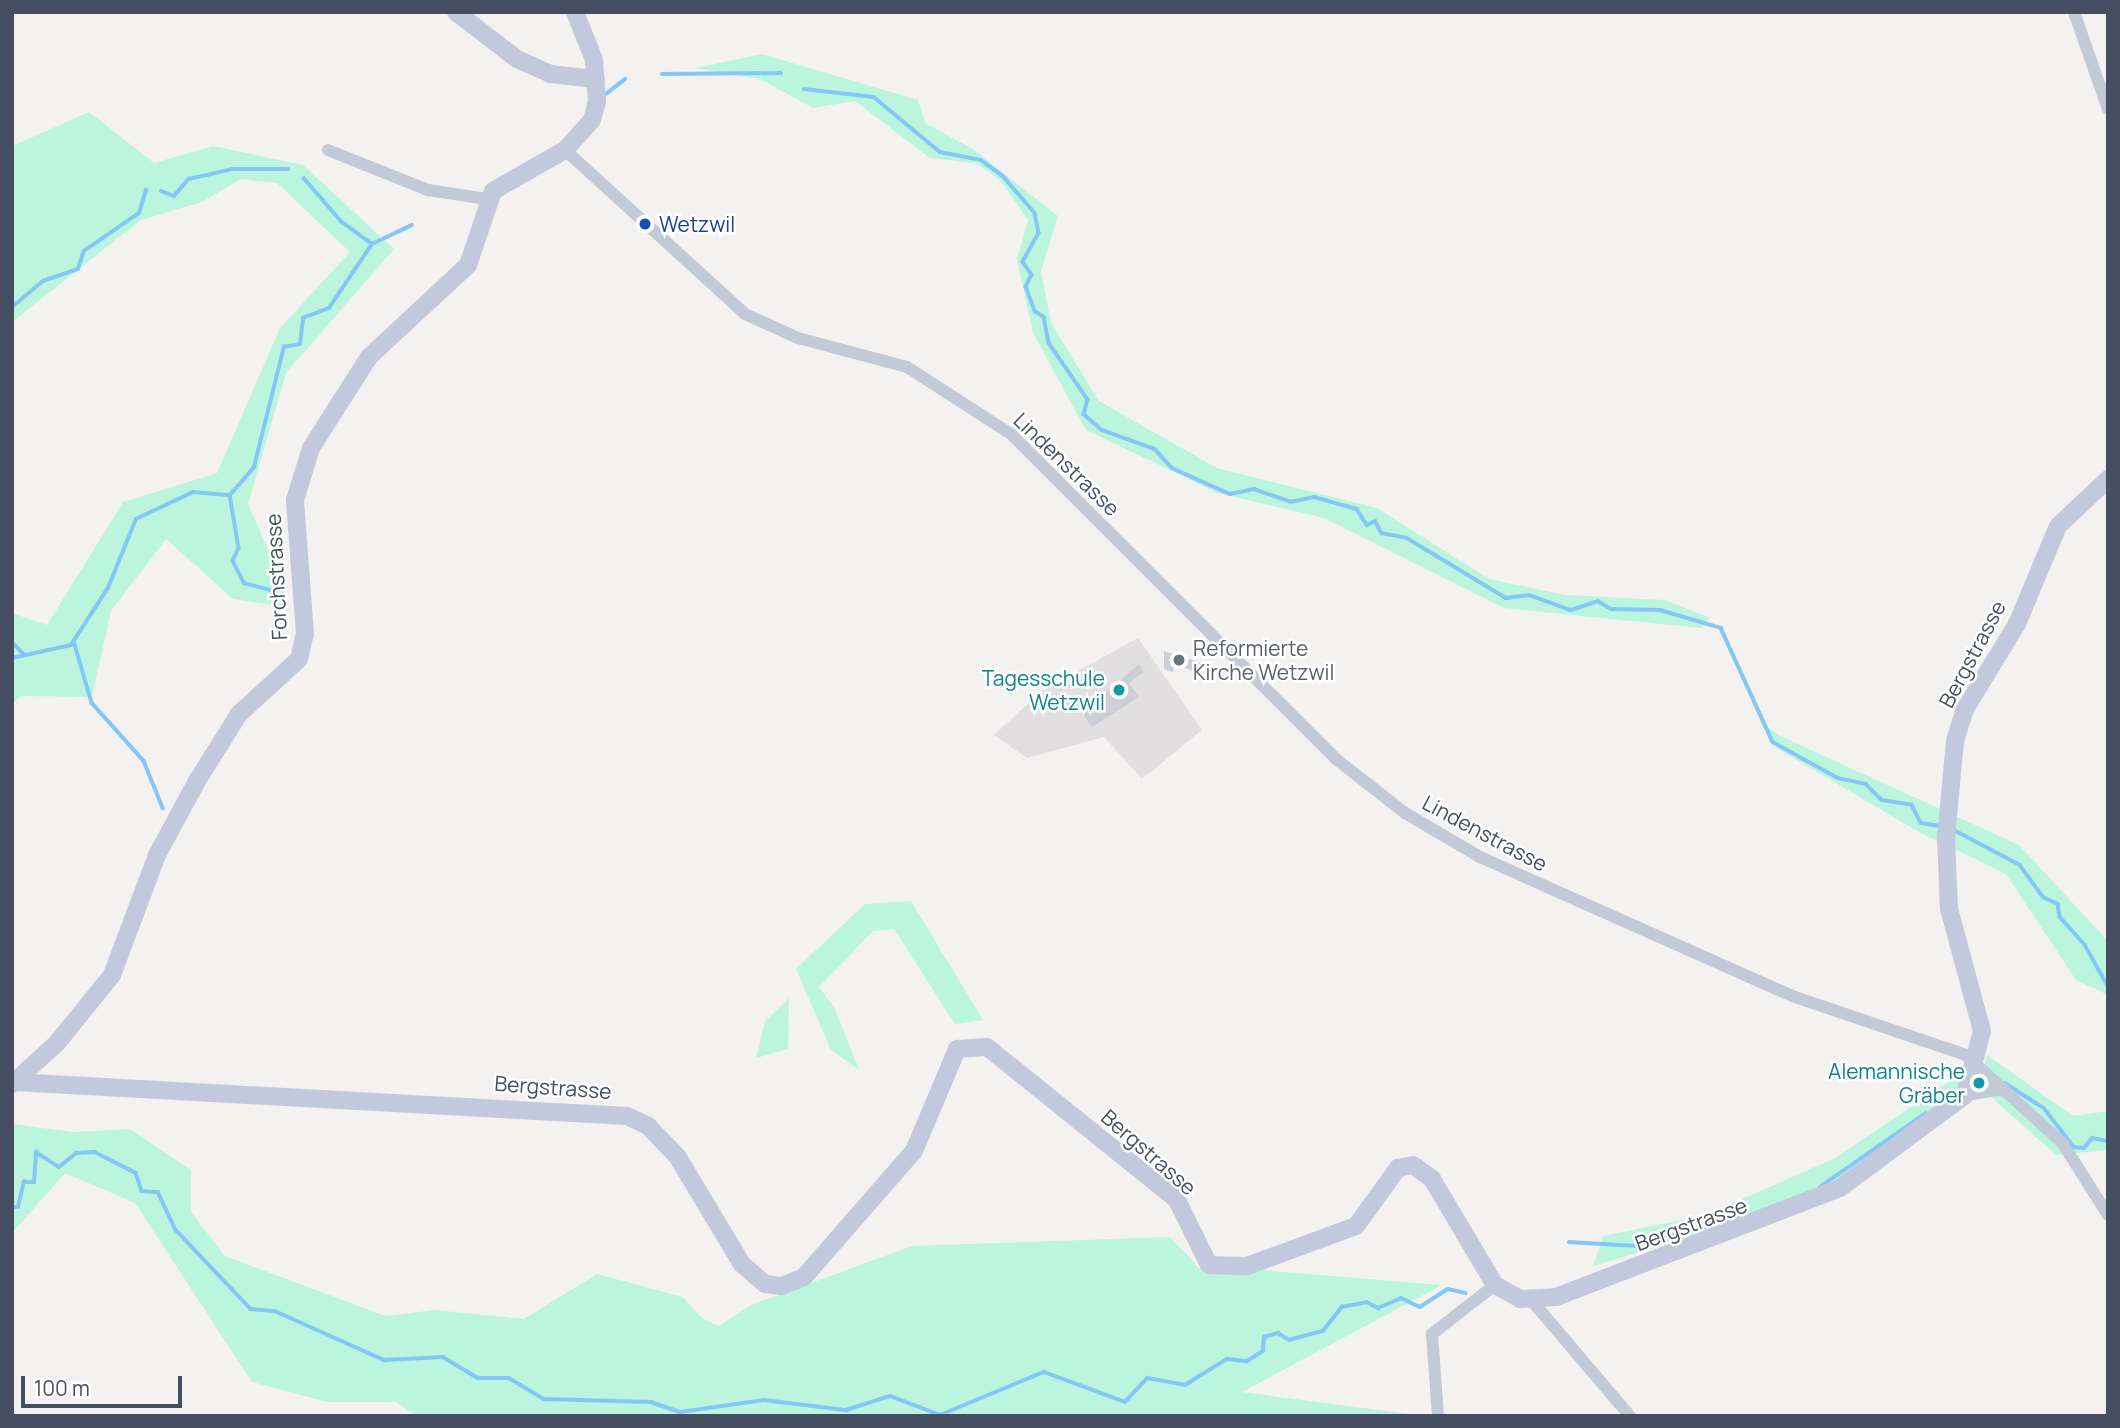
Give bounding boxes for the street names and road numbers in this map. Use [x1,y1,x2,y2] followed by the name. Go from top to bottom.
[1009,407,1125,521] street label: Lindenstrasse
[260,513,292,641] street label: Forchstrasse
[1933,596,2011,712] street label: Bergstrasse
[1418,790,1552,876] street label: Lindenstrasse
[494,1070,612,1104] street label: Bergstrasse
[1096,1104,1202,1200] street label: Bergstrasse
[1632,1192,1750,1256] street label: Bergstrasse

